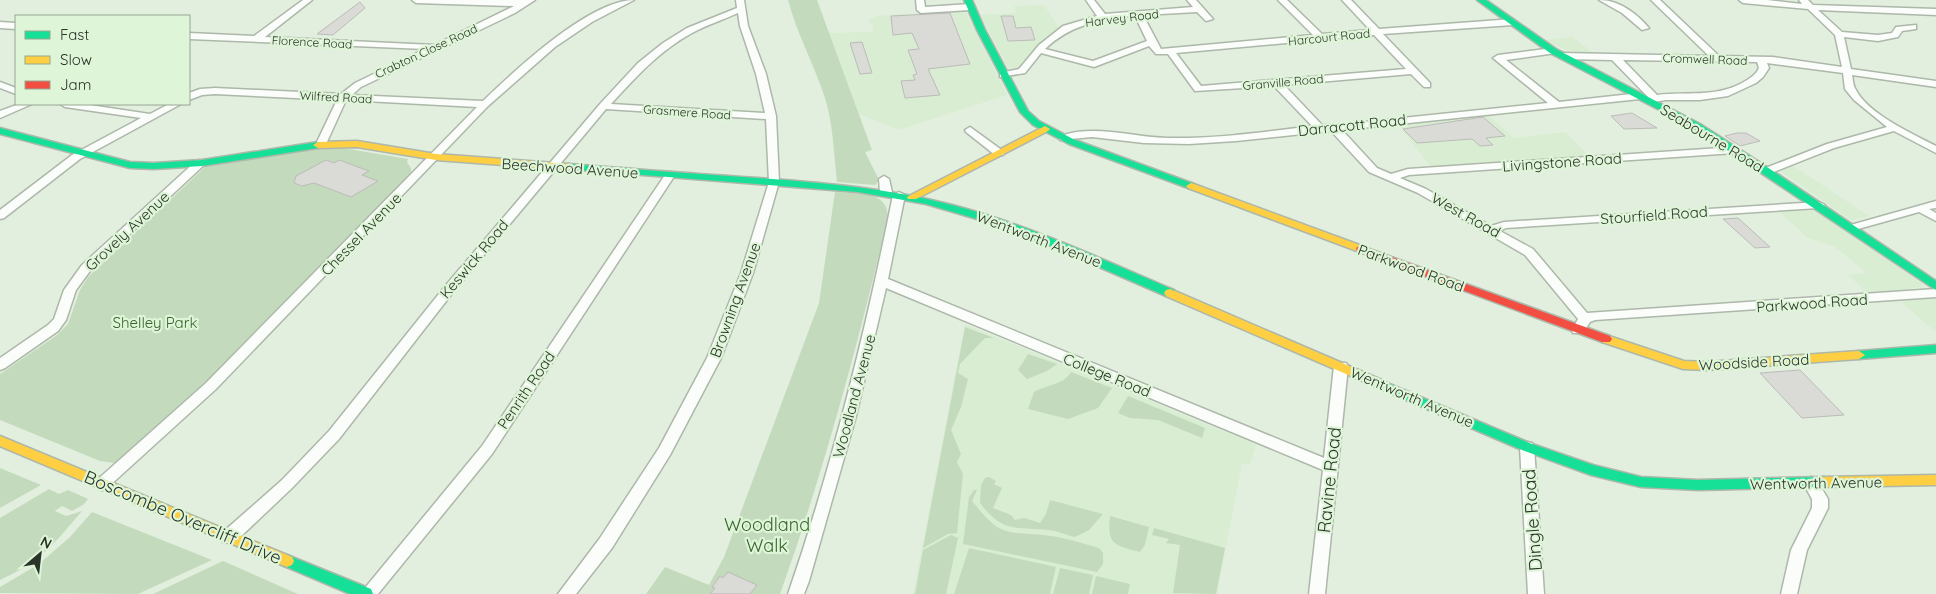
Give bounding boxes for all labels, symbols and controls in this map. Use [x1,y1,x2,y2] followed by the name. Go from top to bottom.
[1084,6,1160,30] street label: Harvey Road
[15,15,190,105] legend
[372,21,480,81] street label: Crabton Close Road
[60,25,89,44] text: Fast
[1287,25,1371,49] street label: Harcourt Road
[271,32,353,52] street label: Florence Road
[60,50,92,69] text: Slow
[1662,50,1748,68] street label: Cromwell Road
[1242,71,1324,93] street label: Granville Road
[60,75,91,94] text: Jam
[299,88,373,106] street label: Wilfred Road
[1657,100,1767,176] street label: Seabourne Road
[643,101,731,123] street label: Grasmere Road
[1297,110,1407,140] street label: Darracott Road
[1502,148,1622,176] street label: Livingstone Road
[501,154,639,182] street label: Beechwood Avenue
[81,187,173,275] street label: Grovely Avenue
[317,188,405,280] street label: Chessel Avenue
[1428,188,1504,242] street label: West Road
[1600,202,1708,228] street label: Stourfield Road
[974,206,1104,272] street label: Wentworth Avenue
[436,216,512,302] street label: Keswick Road
[705,240,765,360] street label: Browning Avenue
[1355,240,1467,296] street label: Parkwood Road
[1756,290,1868,316] street label: Parkwood Road
[113,313,197,332] park label: Shelley Park
[828,332,880,460] street label: Woodland Avenue
[493,347,559,433] street label: Penrith Road
[1060,349,1154,401] street label: College Road
[1698,350,1810,374] street label: Woodside Road
[1347,362,1477,432] street label: Wentworth Avenue
[1312,426,1346,534] street label: Ravine Road
[81,465,285,569] street label: Boscombe Overcliff Drive
[1517,468,1547,572] street label: Dingle Road
[1750,472,1882,494] street label: Wentworth Avenue
[724,513,810,557] park label: Woodland Walk
[15,529,65,579] north arrow
[37,532,55,553] text: N

